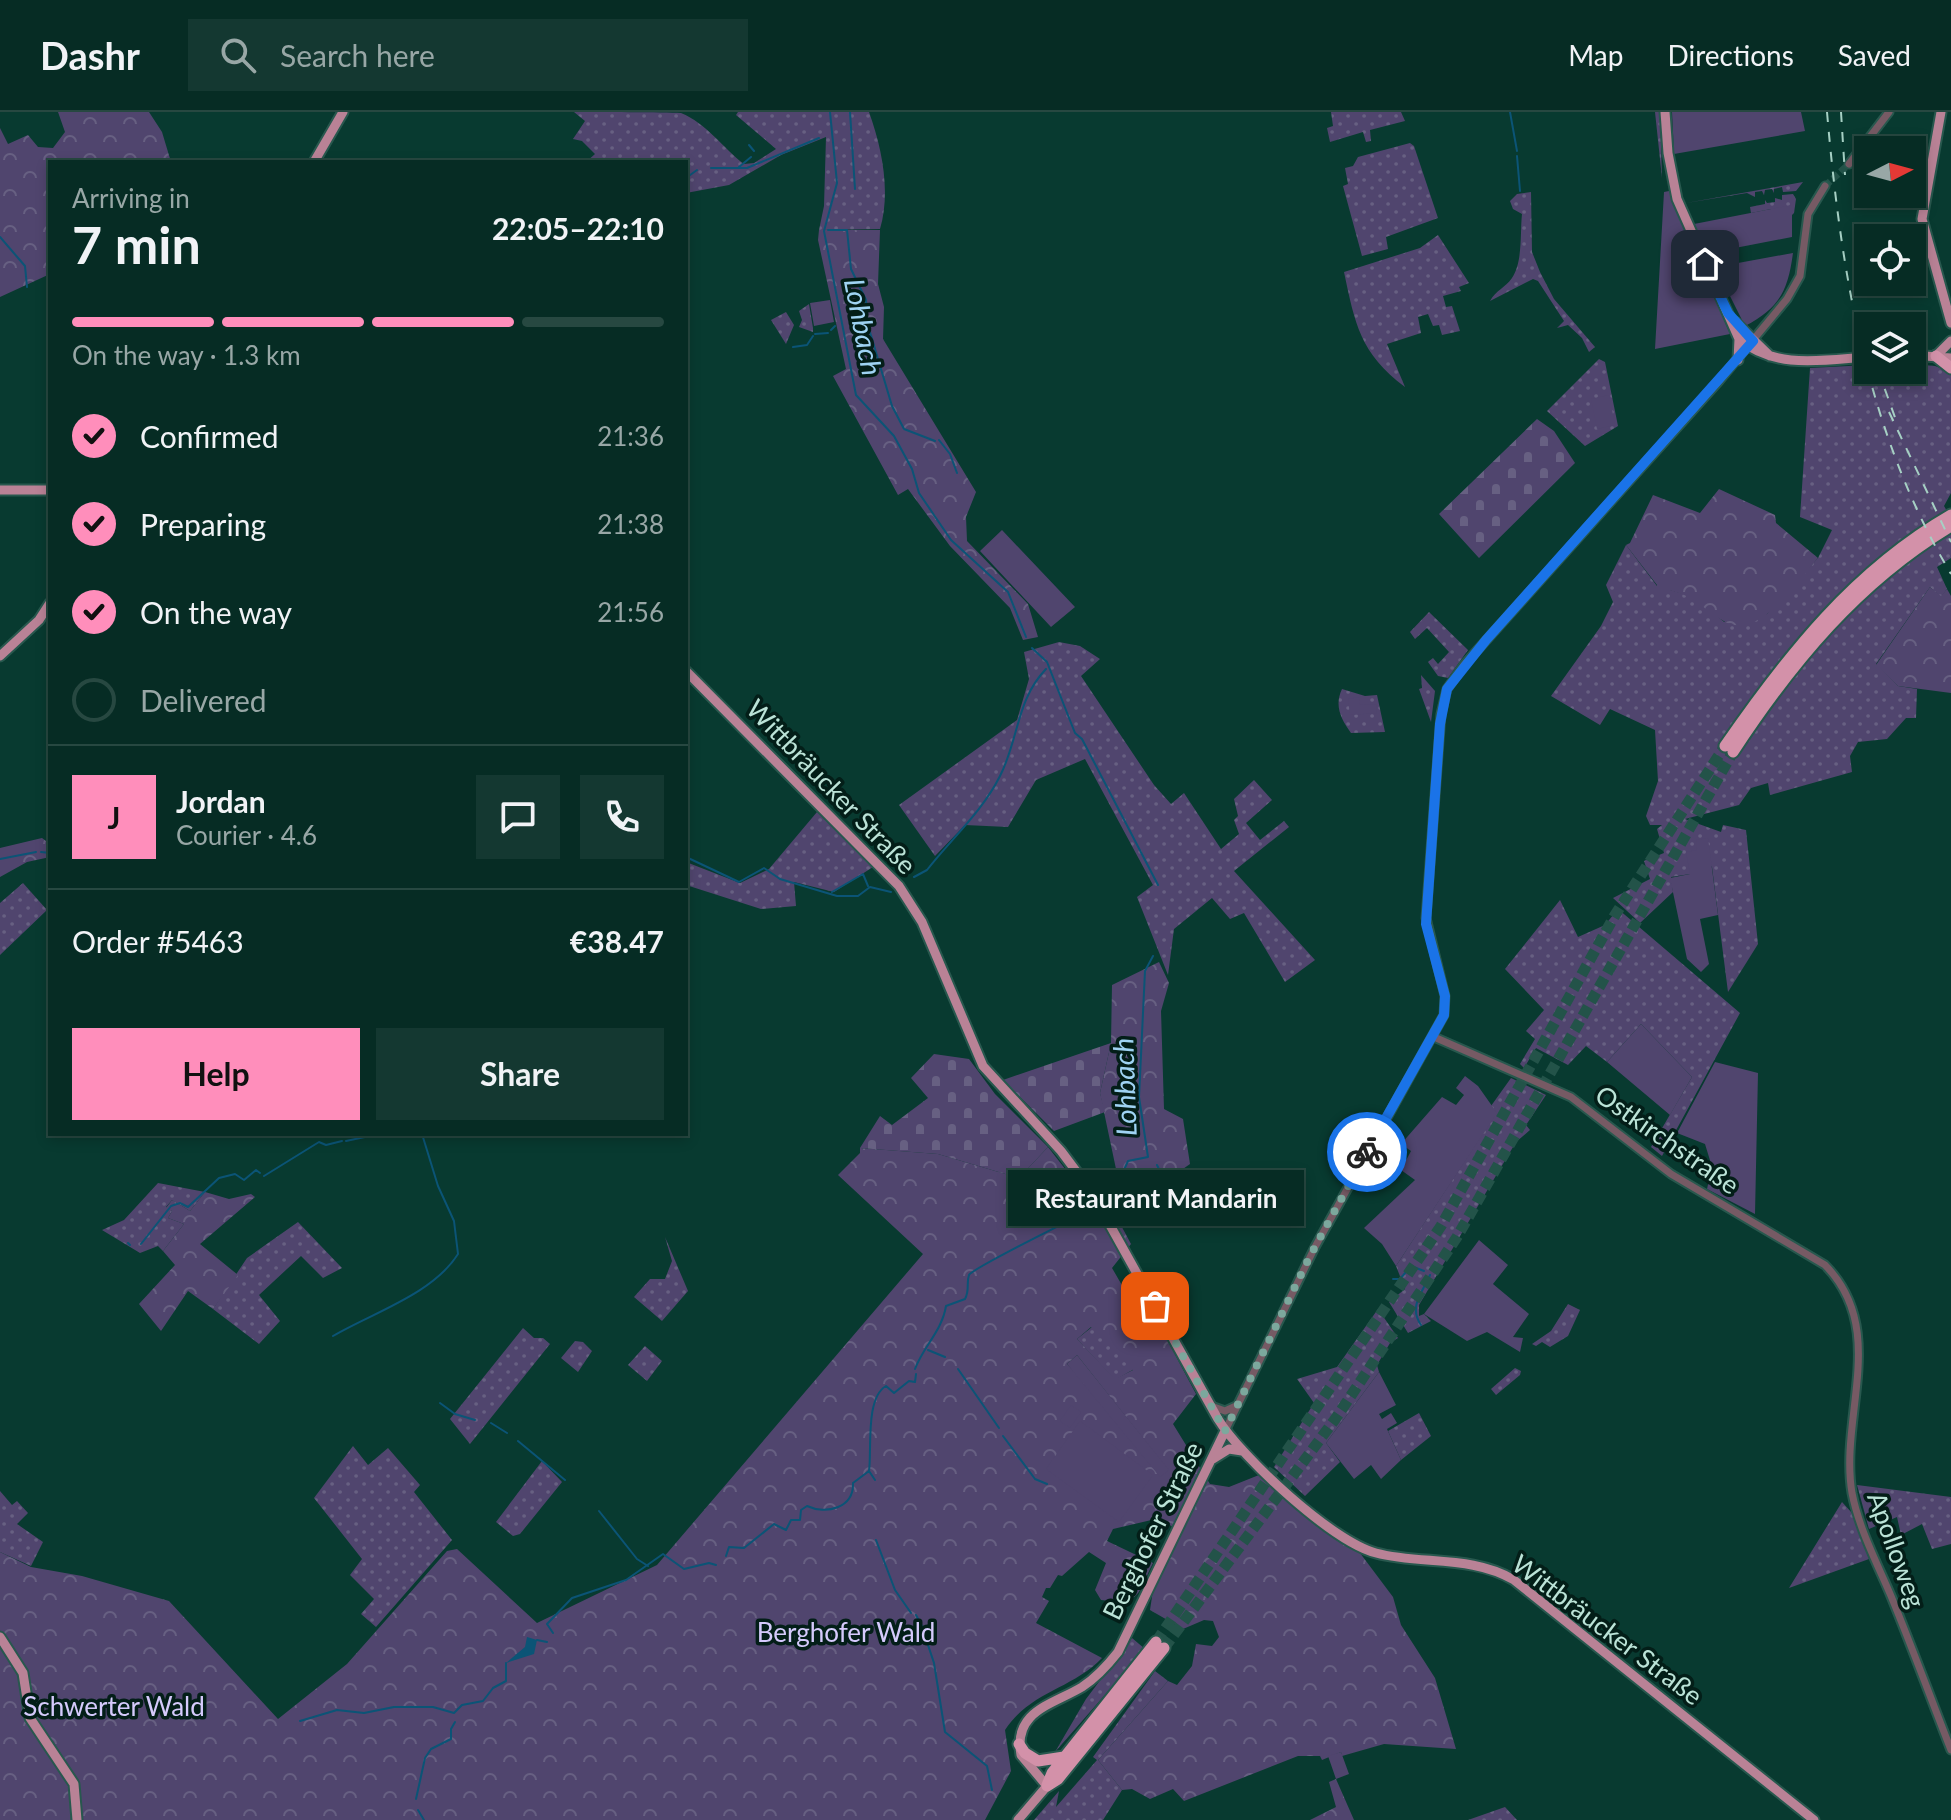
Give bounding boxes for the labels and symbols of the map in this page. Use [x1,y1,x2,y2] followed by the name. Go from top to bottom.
[1854,136,1926,208] north arrow
[1671,230,1739,298] pin
[838,275,890,378] water label: Lohbach
[740,692,923,880] street label: Wittbräucker Straße
[1105,1037,1143,1137] water label: Lohbach
[1590,1078,1746,1200] street label: Ostkirchstraße
[1327,1112,1407,1192] courier
[1007,1170,1303,1226] callout: Restaurant Mandarin
[1121,1272,1189,1340] pin
[1095,1436,1209,1625] street label: Berghofer Straße
[1861,1487,1933,1612] street label: Apolloweg
[1506,1547,1709,1711] street label: Wittbräucker Straße
[757,1616,935,1648] park label: Berghofer Wald
[23,1690,205,1722] park label: Schwerter Wald

